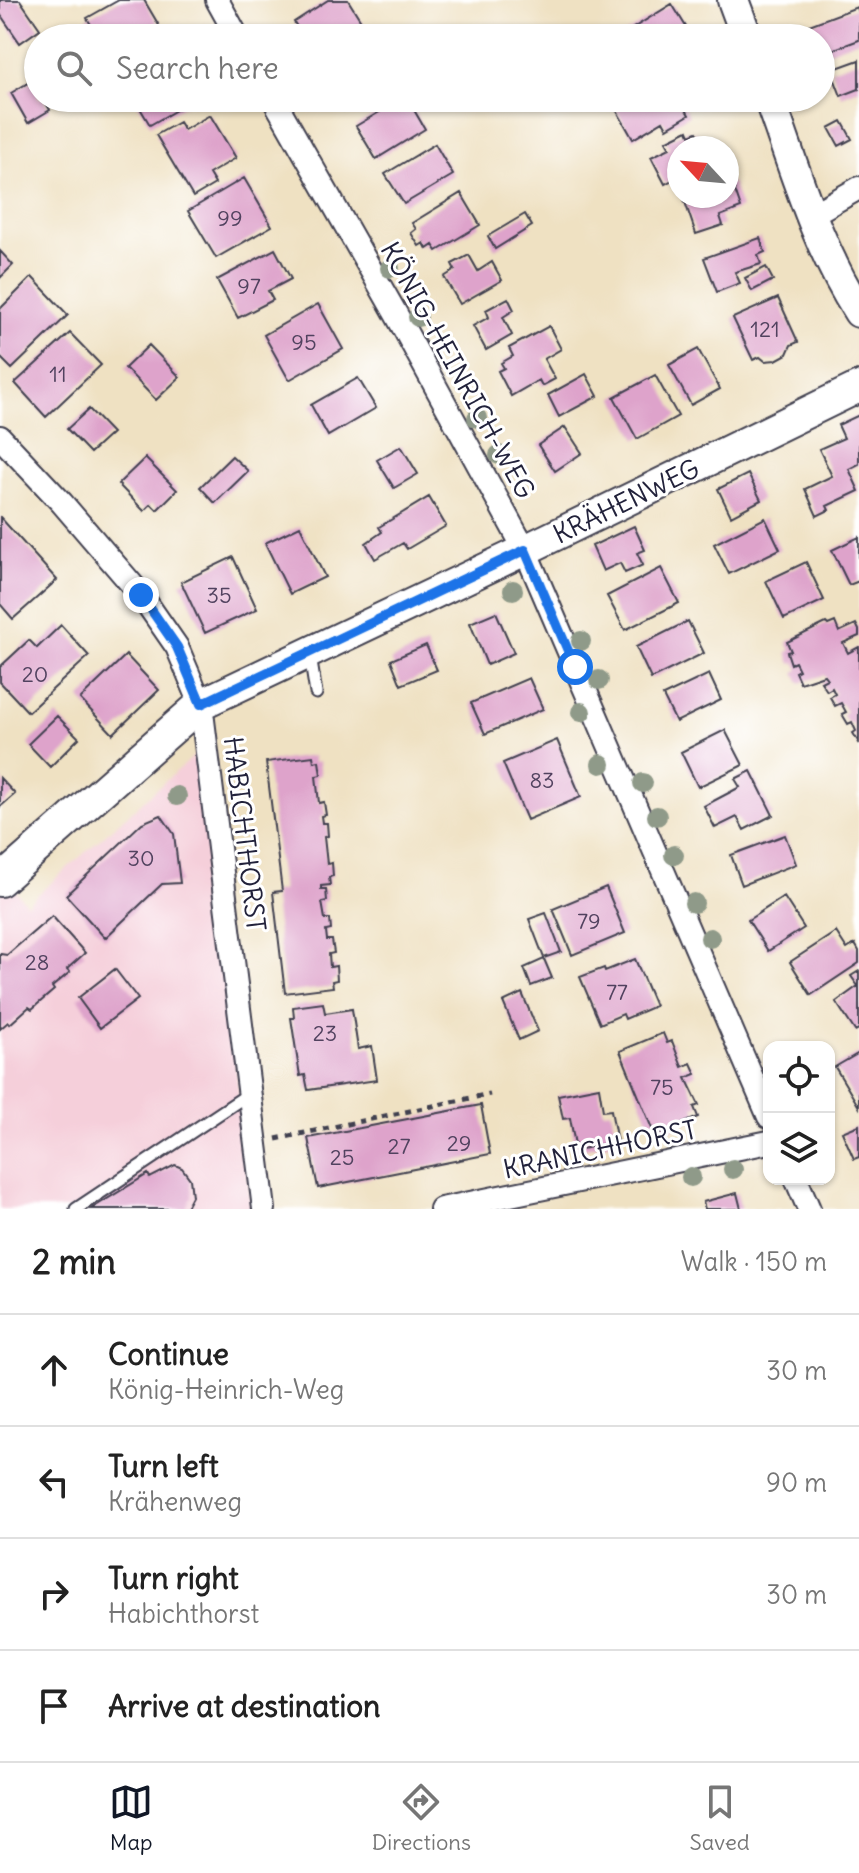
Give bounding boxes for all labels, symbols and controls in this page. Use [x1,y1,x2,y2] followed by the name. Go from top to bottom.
[24,24,835,112] search box
[52,46,96,90] icon: search
[116,49,279,87] text: Search here
[667,136,739,208] north arrow
[217,204,243,232] house number: 99
[374,236,542,504] street label: KÖNIG-HEINRICH-WEG
[237,272,261,300] house number: 97
[750,315,780,343] house number: 121
[291,328,317,356] house number: 95
[49,360,67,388] house number: 11
[548,451,704,551] street label: KRÄHENWEG
[123,577,159,613] route end
[206,581,232,609] house number: 35
[557,649,593,685] route start
[22,660,48,688] house number: 20
[217,735,273,933] street label: HABICHTHORST
[529,766,555,794] house number: 83
[128,844,154,872] house number: 30
[577,907,601,935] house number: 79
[25,948,49,976] house number: 28
[606,978,628,1006] house number: 77
[313,1019,337,1047] house number: 23
[763,1041,835,1185] map controls
[763,1041,835,1113] button: locate
[650,1073,674,1101] house number: 75
[500,1112,700,1186] street label: KRANICHHORST
[763,1113,835,1185] button: layers
[447,1129,471,1157] house number: 29
[388,1132,411,1160] house number: 27
[330,1143,354,1171] house number: 25
[32,1240,116,1283] text: 2 min
[681,1245,827,1278] text: Walk · 150 m
[108,1335,229,1373] text: Continue
[32,1348,76,1392] icon: ahead
[766,1354,827,1387] text: 30 m
[108,1373,344,1406] text: König-Heinrich-Weg
[108,1447,219,1485] text: Turn left
[32,1460,76,1504] icon: left
[766,1466,827,1499] text: 90 m
[108,1485,242,1518] text: Krähenweg
[108,1559,239,1597] text: Turn right
[32,1572,76,1616] icon: right
[766,1578,827,1611] text: 30 m
[108,1597,259,1630] text: Habichthorst
[32,1684,76,1728] icon: arrive
[108,1687,380,1725] text: Arrive at destination
[109,1780,153,1856] tab: Map
[372,1780,471,1856] tab: Directions
[689,1780,750,1856] tab: Saved

